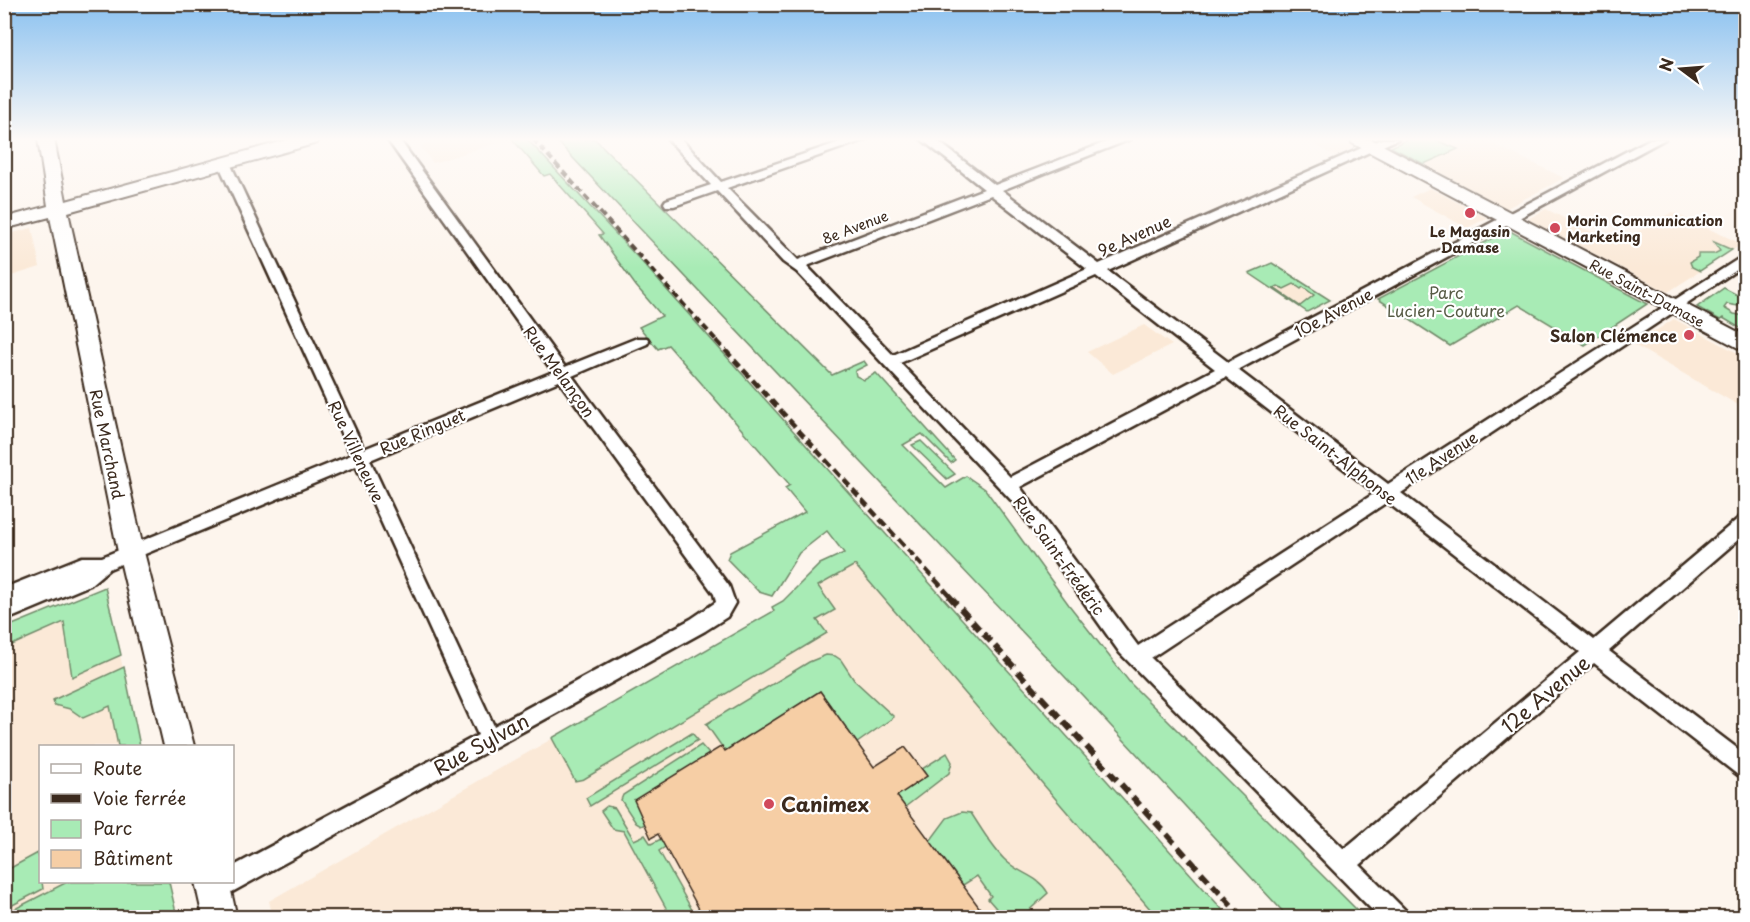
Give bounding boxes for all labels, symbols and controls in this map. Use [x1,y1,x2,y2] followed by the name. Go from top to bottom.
[1651,39,1711,99] north arrow
[1652,55,1679,74] text: N
[819,205,891,249] street label: 8e Avenue
[1463,206,1477,220] marker: Le Magasin Damase
[1094,208,1175,262] street label: 9e Avenue
[1567,210,1723,247] place label: Morin Communication Marketing
[1430,221,1510,258] place label: Le Magasin Damase
[1548,221,1562,235] marker: Morin Communication Marketing
[1586,254,1708,332] street label: Rue Saint-Damase
[1387,280,1505,322] park label: Parc Lucien-Couture
[1289,281,1377,343] street label: 10e Avenue
[519,320,601,422] street label: Rue Melançon
[1550,323,1677,347] place label: Salon Clémence
[1682,328,1696,342] marker: Salon Clémence
[85,387,131,501] street label: Rue Marchand
[323,396,391,506] street label: Rue Villeneuve
[1269,398,1403,510] street label: Rue Saint-Alphonse
[375,402,469,460] street label: Rue Ringuet
[1400,424,1482,489] street label: 11e Avenue
[1008,490,1112,620] street label: Rue Saint-Frédéric
[1494,648,1596,740] street label: 12e Avenue
[428,705,534,783] street label: Rue Sylvan
[39,745,234,883] legend
[93,754,143,781] text: Route
[93,784,186,811] text: Voie ferrée
[781,789,869,819] place label: Canimex
[762,797,776,811] marker: Canimex
[93,814,132,841] text: Parc
[93,844,173,871] text: Bâtiment

